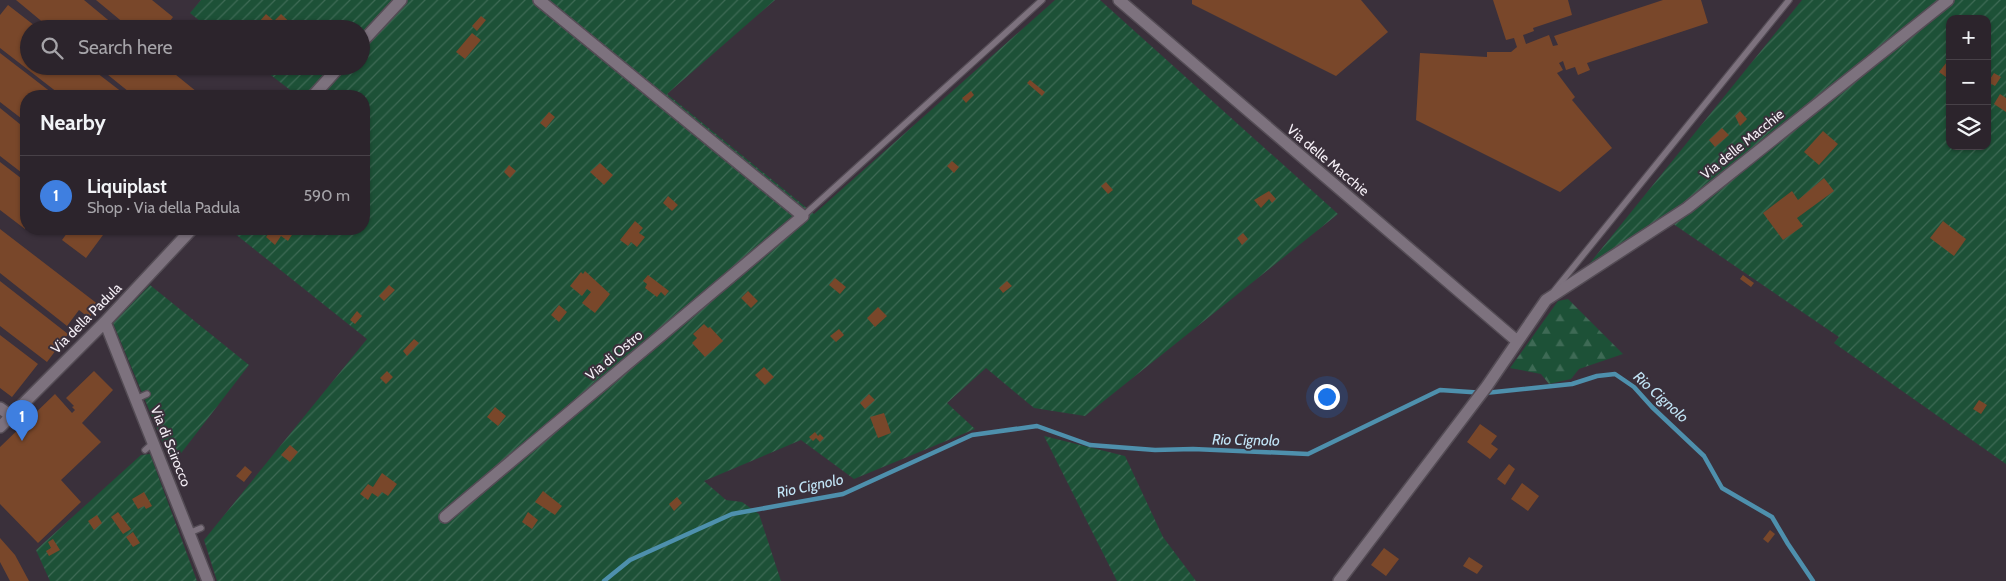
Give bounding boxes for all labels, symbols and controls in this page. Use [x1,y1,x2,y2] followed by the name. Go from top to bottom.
[1946,15,1991,150] map controls
[1946,15,1991,60] button: +
[20,20,370,75] search box
[38,34,66,62] icon: search
[78,36,172,59] text: Search here
[1946,60,1991,105] button: −
[1697,105,1787,183] street label: Via delle Macchie
[1946,105,1991,150] button: layers
[40,110,106,135] text: Nearby
[1283,120,1373,200] street label: Via delle Macchie
[87,175,167,198] text: Liquiplast
[53,186,59,205] text: 1
[303,186,350,205] text: 590 m
[87,198,240,217] text: Shop · Via della Padula
[47,279,125,357] street label: Via della Padula
[582,326,646,384] street label: Via di Ostro
[1630,368,1692,427] water label: Rio Cignolo
[1314,384,1340,410] your location
[6,400,38,441] pin: 1
[147,403,195,489] street label: Via di Scirocco
[1212,430,1280,450] water label: Rio Cignolo
[775,470,845,502] water label: Rio Cignolo

